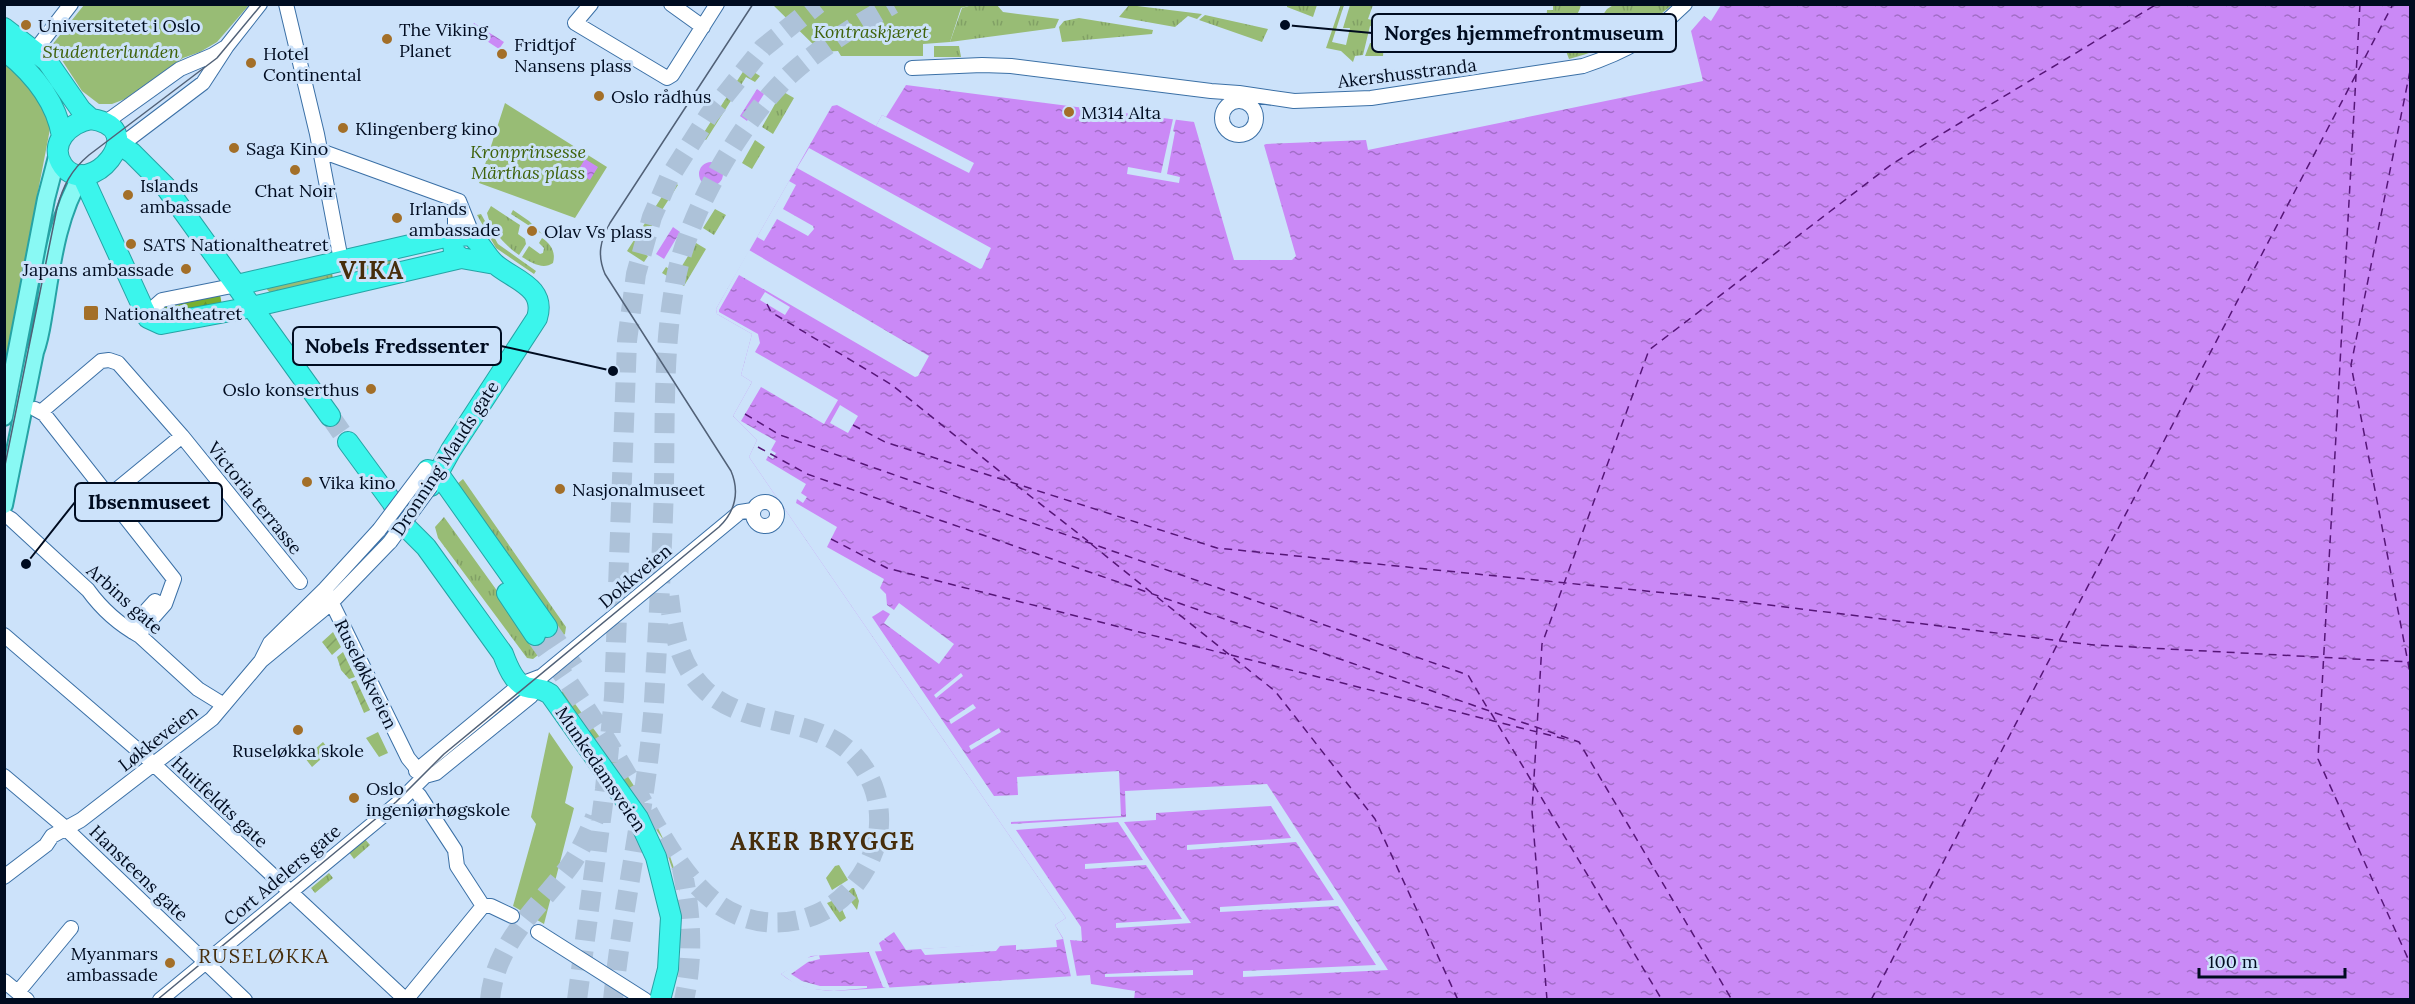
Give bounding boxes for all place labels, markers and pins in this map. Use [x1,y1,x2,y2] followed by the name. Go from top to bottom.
[38,14,201,37] place label: Universitetet i Oslo
[1372,14,1676,52] callout: Norges hjemmefrontmuseum
[19,18,33,32] marker: Universitetet i Oslo
[399,18,489,62] place label: The Viking Planet
[380,32,394,46] marker: The Viking Planet
[514,33,632,77] place label: Fridtjof Nansens plass
[263,42,362,86] place label: Hotel Continental
[495,47,509,61] marker: Fridtjof Nansens plass
[244,56,258,70] marker: Hotel Continental
[611,85,711,108] place label: Oslo rådhus
[592,89,606,103] marker: Oslo rådhus
[1081,101,1161,124] place label: M314 Alta
[1062,105,1076,119] marker: M314 Alta
[355,117,498,140] place label: Klingenberg kino
[336,121,350,135] marker: Klingenberg kino
[246,137,328,160] place label: Saga Kino
[227,141,241,155] marker: Saga Kino
[288,163,302,177] marker: Chat Noir
[140,174,232,218] place label: Islands ambassade
[254,179,336,202] place label: Chat Noir
[121,188,135,202] marker: Islands ambassade
[409,197,501,241] place label: Irlands ambassade
[390,211,404,225] marker: Irlands ambassade
[544,220,652,243] place label: Olav Vs plass
[525,224,539,238] marker: Olav Vs plass
[143,233,329,256] place label: SATS Nationaltheatret
[124,237,138,251] marker: SATS Nationaltheatret
[22,258,174,281] place label: Japans ambassade
[179,262,193,276] marker: Japans ambassade
[104,302,242,325] place label: Nationaltheatret
[82,304,100,322] marker: Nationaltheatret
[293,327,501,365] callout: Nobels Fredssenter
[222,378,359,401] place label: Oslo konserthus
[364,382,378,396] marker: Oslo konserthus
[318,471,395,494] place label: Vika kino
[300,475,314,489] marker: Vika kino
[572,478,705,501] place label: Nasjonalmuseet
[553,482,567,496] marker: Nasjonalmuseet
[75,483,222,521] callout: Ibsenmuseet
[291,723,305,737] marker: Ruseløkka skole
[232,739,364,762] place label: Ruseløkka skole
[366,777,510,821] place label: Oslo ingeniørhøgskole
[347,791,361,805] marker: Oslo ingeniørhøgskole
[66,942,158,986] place label: Myanmars ambassade
[163,956,177,970] marker: Myanmars ambassade

